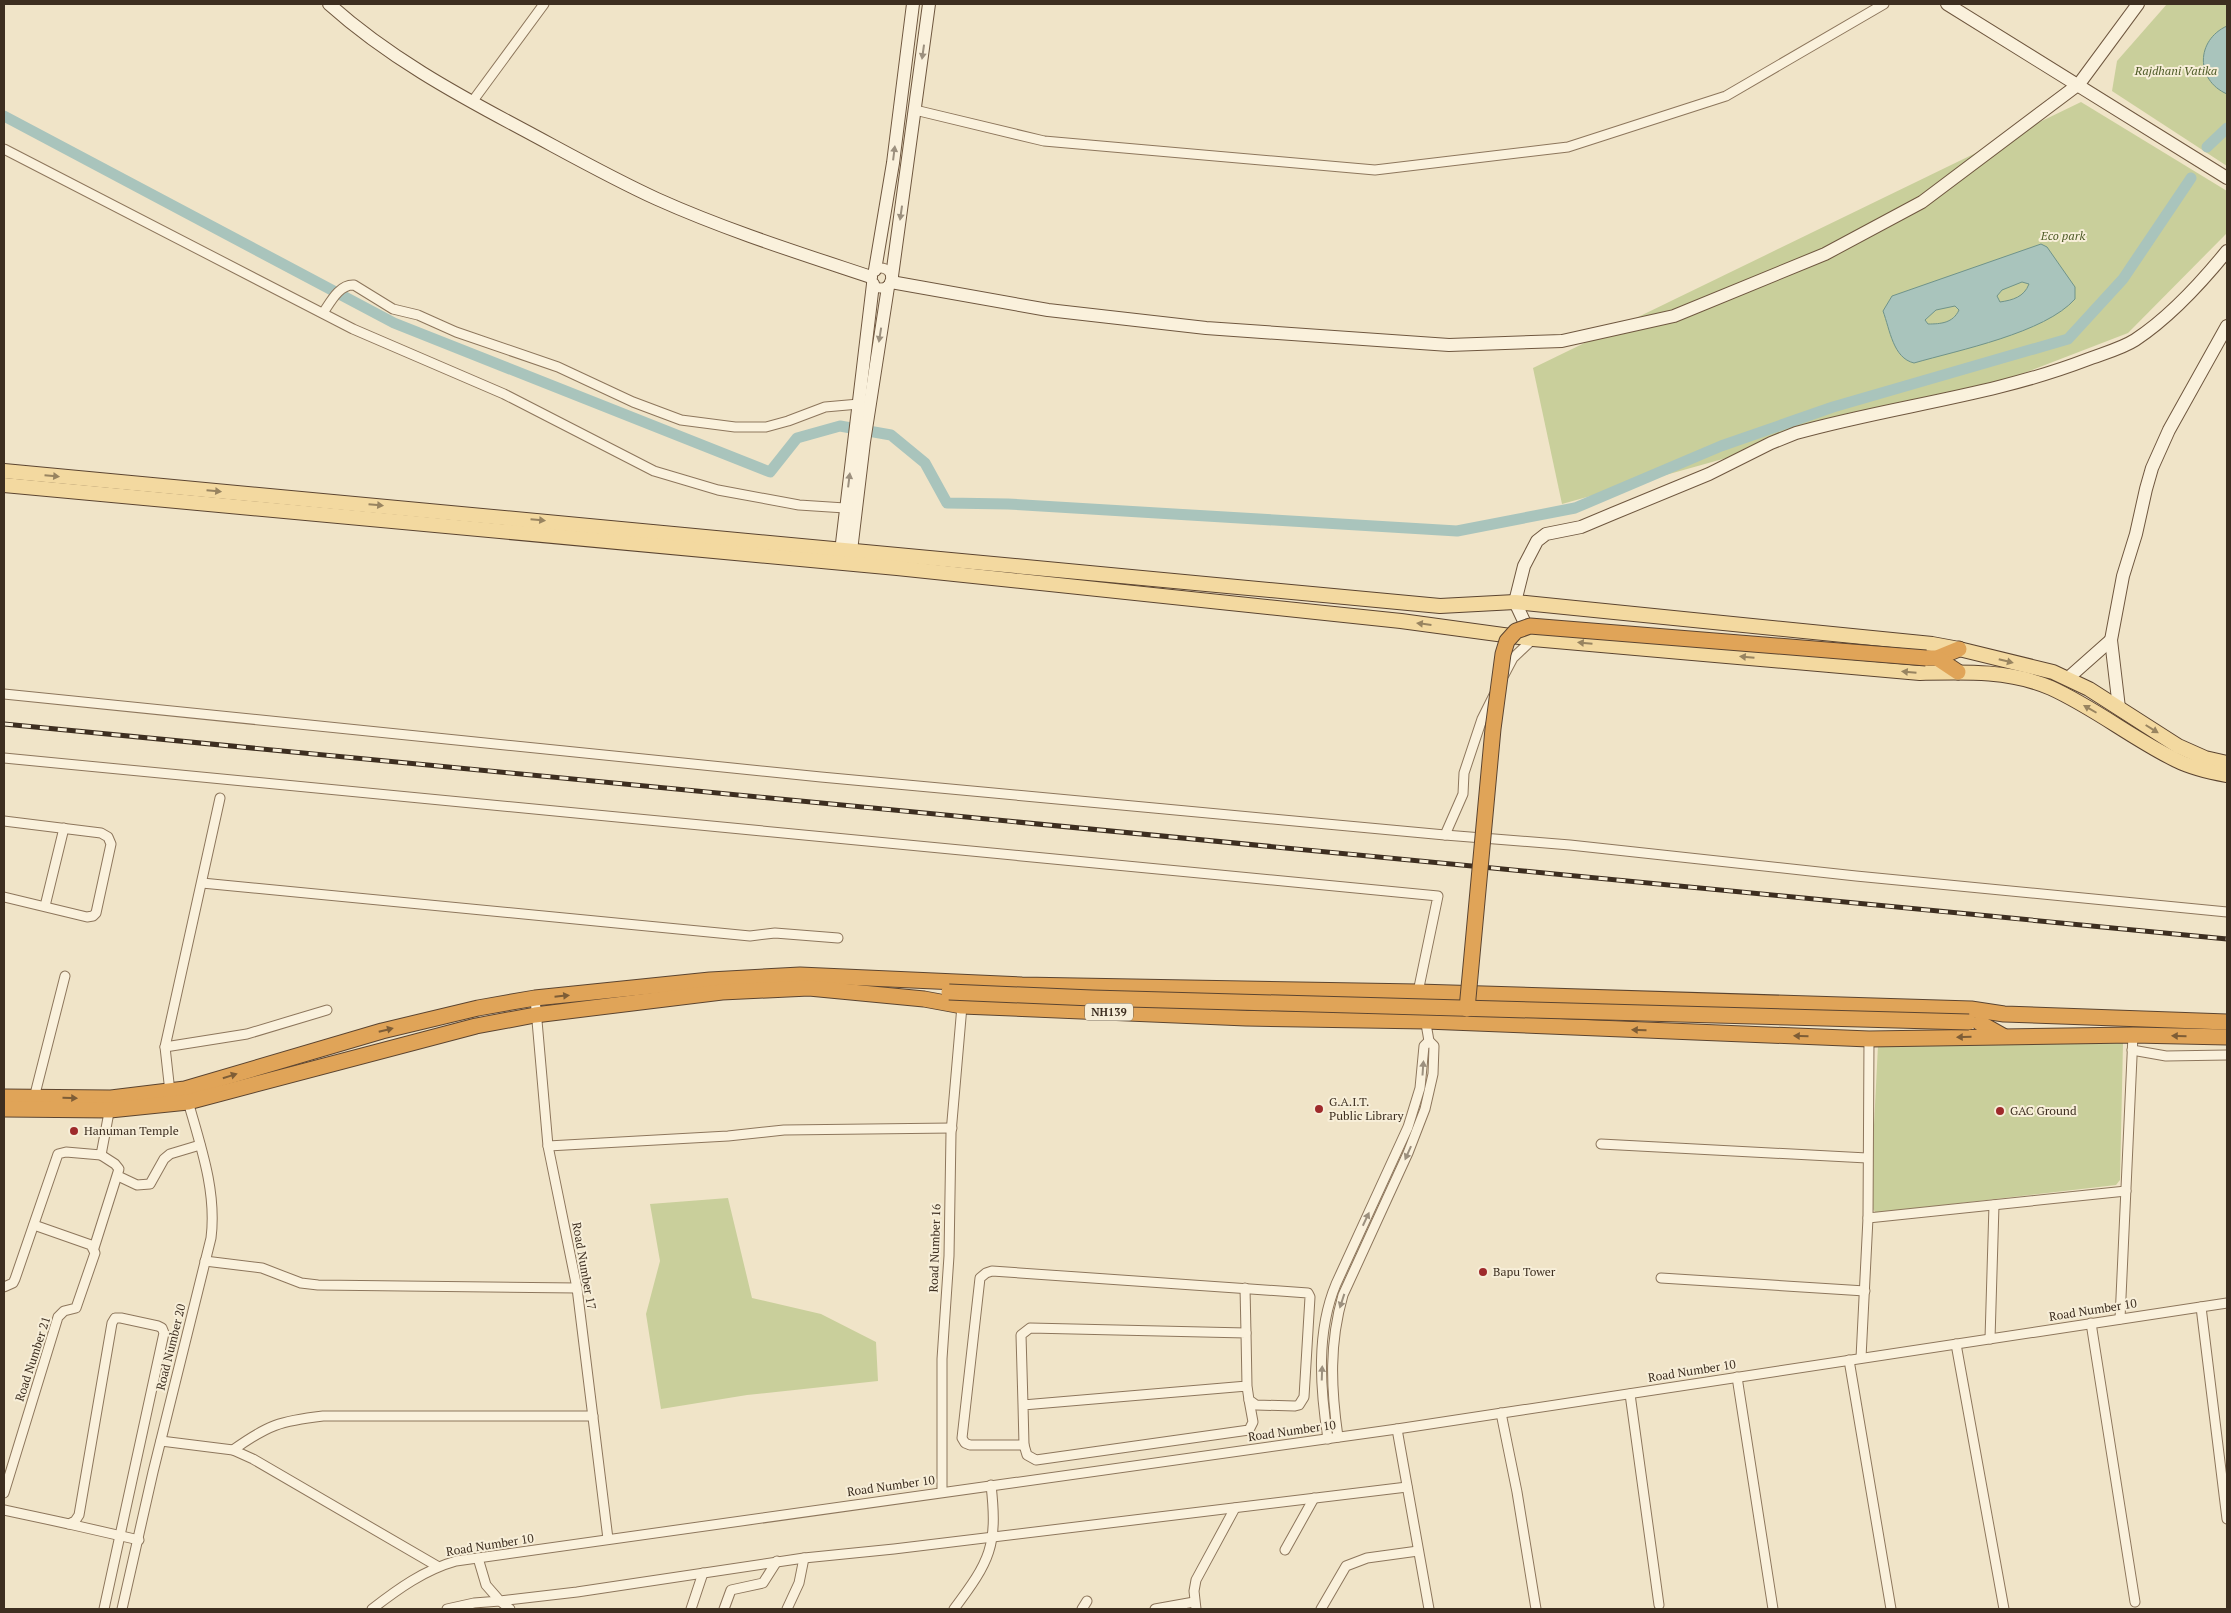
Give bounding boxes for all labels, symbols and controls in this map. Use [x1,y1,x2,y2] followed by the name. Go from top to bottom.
[918,44,926,60] one-way arrow
[2134,63,2217,78] park label: Rajdhani Vatika
[890,144,898,160] one-way arrow
[897,206,905,222] one-way arrow
[2040,228,2085,243] park label: Eco park
[876,327,884,343] one-way arrow
[845,471,853,487] one-way arrow
[45,472,61,480] one-way arrow
[206,487,222,495] one-way arrow
[368,502,384,510] one-way arrow
[530,517,546,525] one-way arrow
[1416,619,1432,627] one-way arrow
[1577,639,1593,647] one-way arrow
[1739,653,1755,661] one-way arrow
[1998,657,2013,665] one-way arrow
[1901,668,1917,676] one-way arrow
[2083,704,2097,713] one-way arrow
[2145,725,2158,734] one-way arrow
[555,991,571,999] one-way arrow
[1085,1004,1133,1020] road number: NH139
[1630,1025,1646,1033] one-way arrow
[378,1026,393,1034] one-way arrow
[1793,1032,1809,1040] one-way arrow
[2170,1032,2186,1040] one-way arrow
[1955,1033,1971,1041] one-way arrow
[1419,1059,1427,1075] one-way arrow
[223,1071,238,1079] one-way arrow
[62,1094,78,1102] one-way arrow
[1329,1094,1405,1123] place label: G.A.I.T. Public Library
[1313,1103,1325,1115] marker: G.A.I.T. Public Library
[2010,1103,2077,1118] place label: GAC Ground
[1994,1105,2006,1117] marker: GAC Ground
[84,1123,179,1138] place label: Hanuman Temple
[68,1125,80,1137] marker: Hanuman Temple
[1403,1146,1411,1160] one-way arrow
[925,1203,944,1293] street label: Road Number 16
[1363,1212,1371,1226] one-way arrow
[569,1221,600,1311] street label: Road Number 17
[1493,1264,1556,1279] place label: Bapu Tower
[1477,1266,1489,1278] marker: Bapu Tower
[1338,1294,1345,1309] one-way arrow
[2048,1295,2138,1324] street label: Road Number 10
[153,1302,189,1392] street label: Road Number 20
[12,1314,53,1403] street label: Road Number 21
[1647,1356,1737,1385] street label: Road Number 10
[1318,1365,1326,1381] one-way arrow
[1247,1417,1337,1444] street label: Road Number 10
[846,1472,936,1499] street label: Road Number 10
[445,1530,535,1559] street label: Road Number 10

